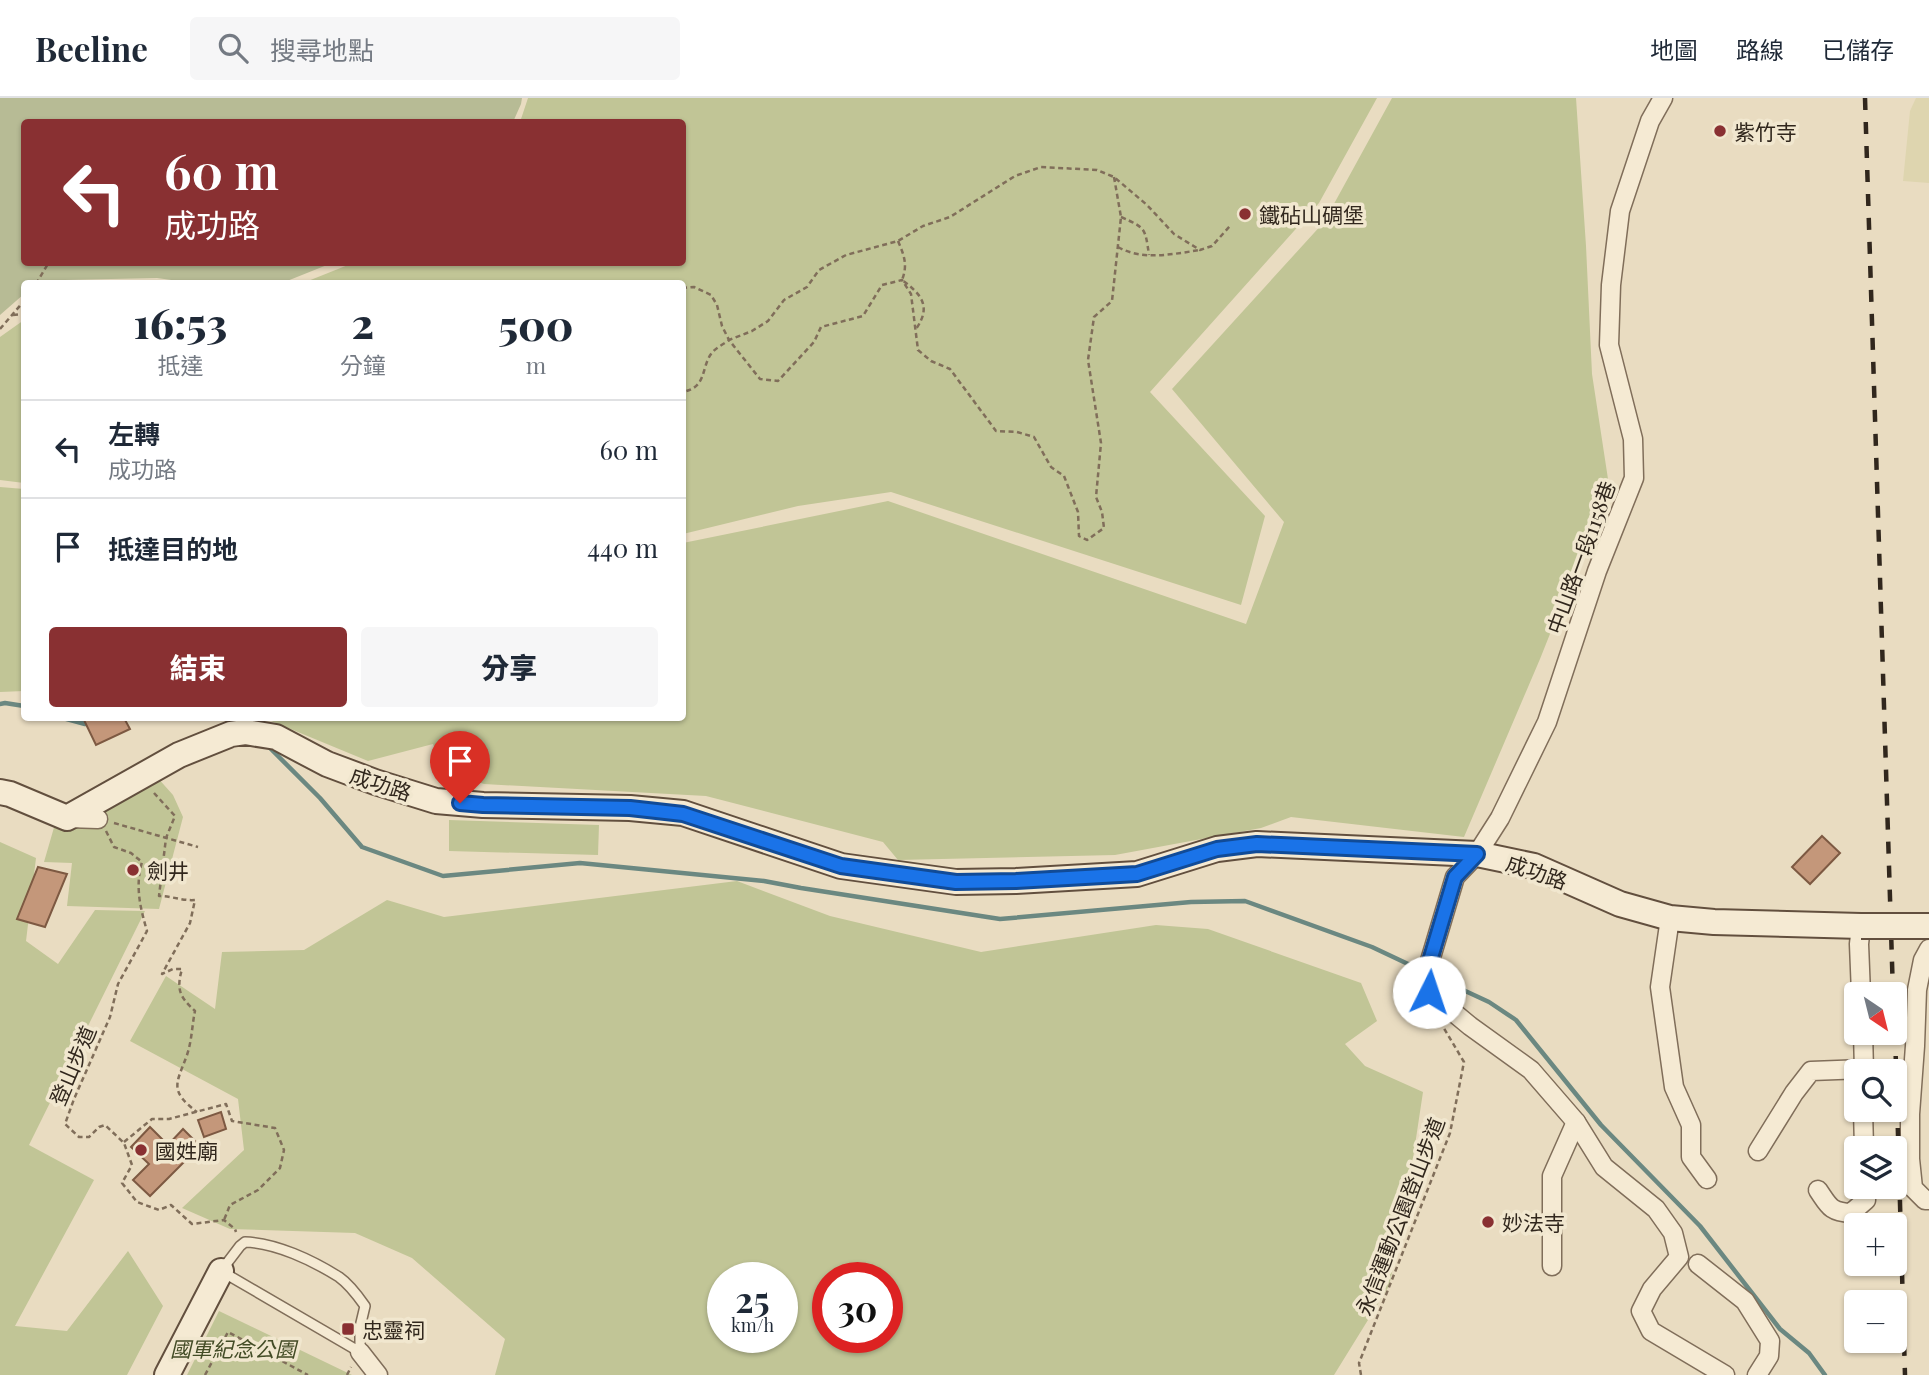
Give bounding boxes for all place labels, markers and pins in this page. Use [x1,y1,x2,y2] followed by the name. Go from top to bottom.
[1734,117,1797,145] place label: 紫竹寺
[1712,123,1728,139] marker: 紫竹寺
[1259,200,1364,228] place label: 鐵砧山碉堡
[1237,206,1253,222] marker: 鐵砧山碉堡
[430,731,490,803] pin
[147,856,189,884] place label: 劍井
[125,862,141,878] marker: 劍井
[155,1136,218,1164] place label: 國姓廟
[133,1142,149,1158] marker: 國姓廟
[1502,1208,1565,1236] place label: 妙法寺
[1480,1214,1496,1230] marker: 妙法寺
[362,1315,425,1343] place label: 忠靈祠
[340,1321,356,1337] marker: 忠靈祠

